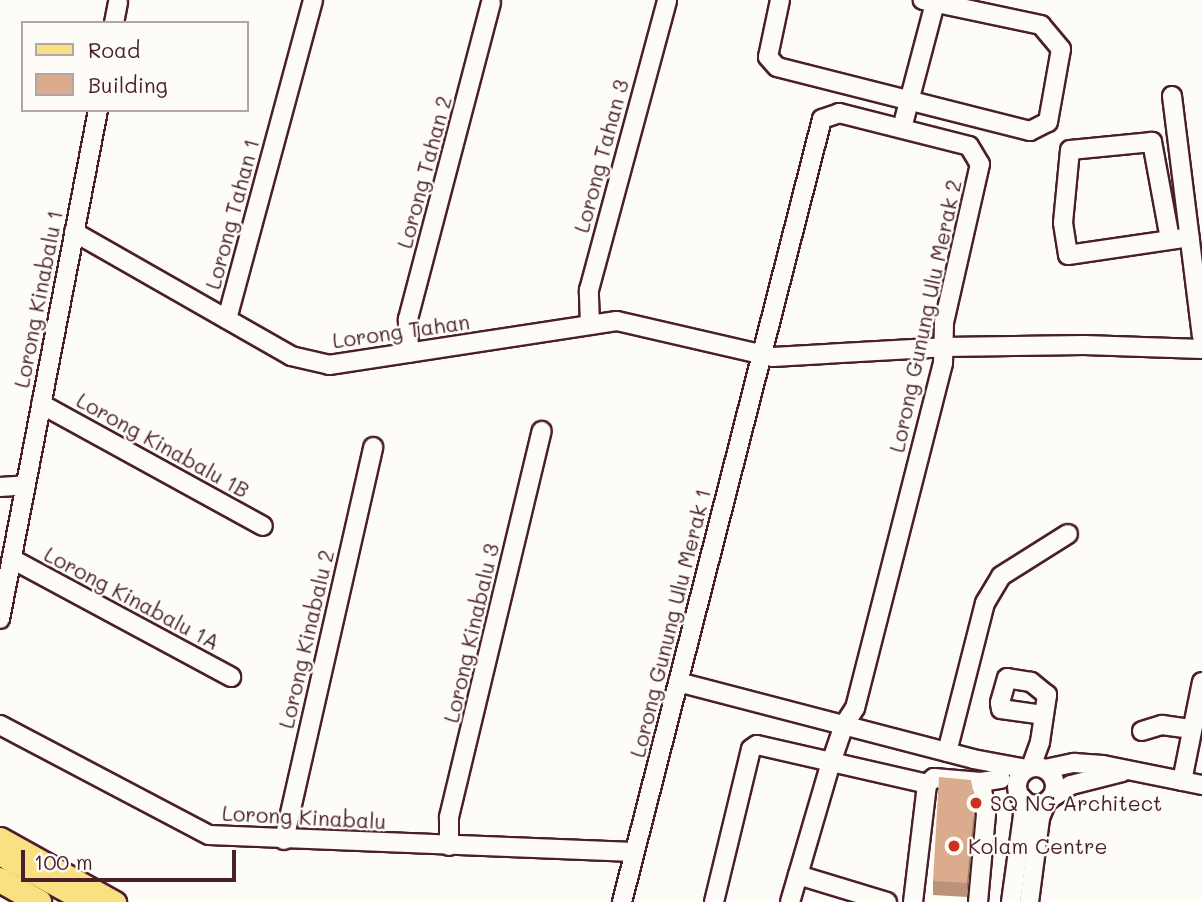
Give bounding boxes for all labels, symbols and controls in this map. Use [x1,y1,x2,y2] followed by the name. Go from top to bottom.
[21,21,248,112] legend
[88,36,140,63] text: Road
[88,71,168,98] text: Building
[568,77,634,235] street label: Lorong Tahan 3
[392,93,456,251] street label: Lorong Tahan 2
[200,136,264,292] street label: Lorong Tahan 1
[884,177,966,455] street label: Lorong Gunung Ulu Merak 2
[8,208,68,390] street label: Lorong Kinabalu 1
[331,309,471,353] street label: Lorong Tahan
[72,387,254,503] street label: Lorong Kinabalu 1B
[624,486,716,760] street label: Lorong Gunung Ulu Merak 1
[40,541,224,655] street label: Lorong Kinabalu 1A
[438,541,504,725] street label: Lorong Kinabalu 3
[273,547,339,731] street label: Lorong Kinabalu 2
[990,790,1162,816] place label: SQ NG Architect
[968,795,984,811] marker: SQ NG Architect
[221,800,387,834] street label: Lorong Kinabalu
[968,833,1107,859] place label: Kolam Centre
[24,836,240,880] scale bar
[946,838,962,854] marker: Kolam Centre
[34,848,93,875] text: 100 m

